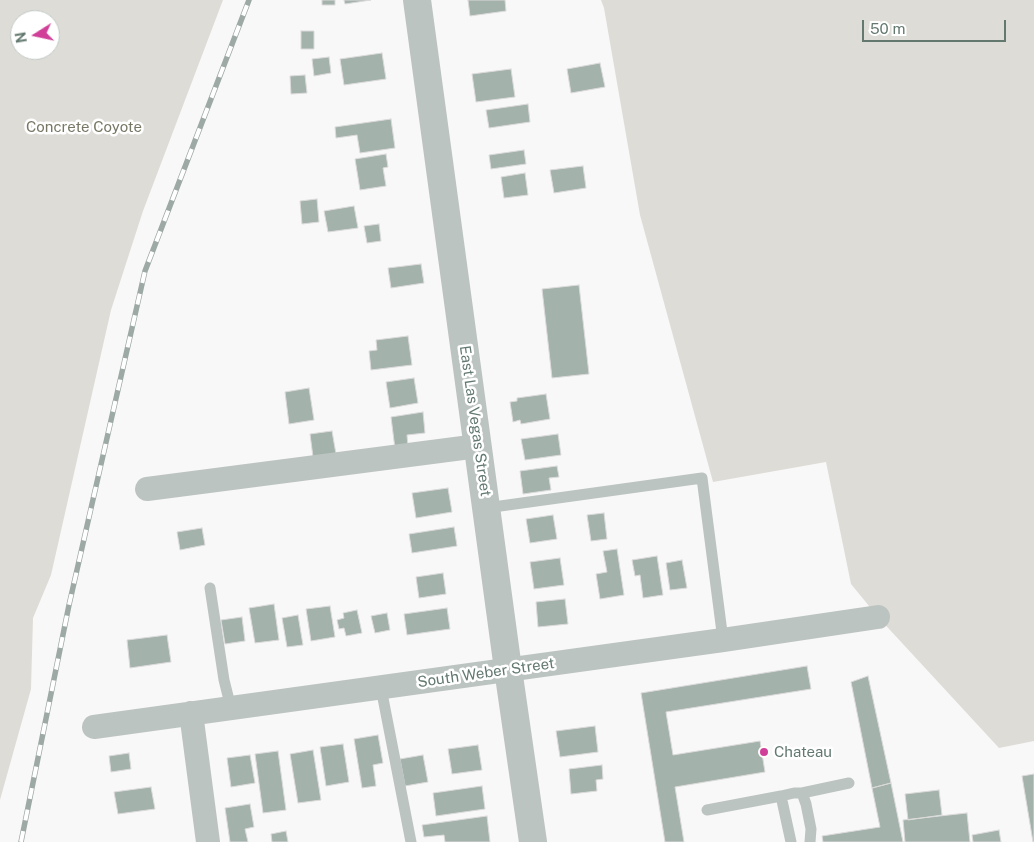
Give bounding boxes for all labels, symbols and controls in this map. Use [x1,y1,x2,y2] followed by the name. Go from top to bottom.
[10,10,60,60] north arrow
[864,10,1008,42] scale bar
[870,20,905,37] text: 50 m
[12,31,30,44] text: N
[26,118,142,136] park label: Concrete Coyote
[455,344,495,498] street label: East Las Vegas Street
[416,654,556,692] street label: South Weber Street
[774,743,832,761] place label: Chateau
[758,746,770,758] marker: Chateau

